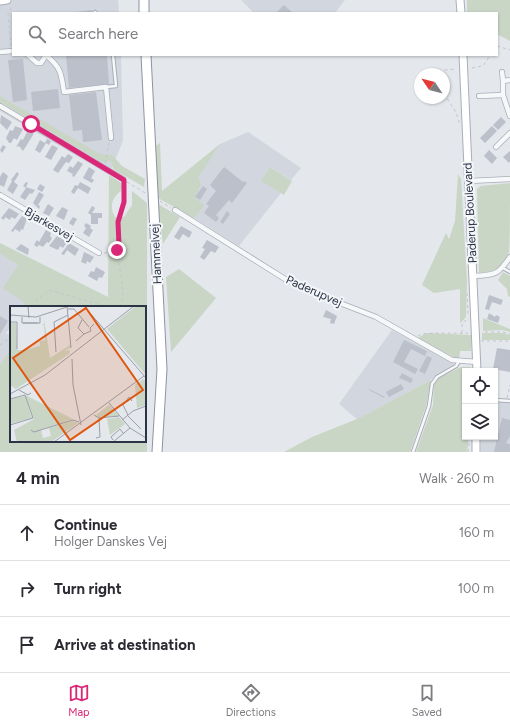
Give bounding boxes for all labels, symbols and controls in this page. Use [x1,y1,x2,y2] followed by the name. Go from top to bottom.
[12,12,498,56] search box
[26,23,48,45] icon: search
[58,25,138,43] text: Search here
[414,68,450,104] north arrow
[22,115,40,133] route start
[460,162,480,264] street label: Paderup Boulevard
[22,204,76,244] street label: Bjarkesvej
[147,223,165,285] street label: Hammelvej
[108,241,126,259] route end
[284,272,344,310] street label: Paderupvej
[10,306,146,442] inset map
[462,368,498,440] map controls
[462,368,498,404] button: locate
[462,404,498,440] button: layers
[16,468,60,488] text: 4 min
[419,471,494,486] text: Walk · 260 m
[54,516,117,534] text: Continue
[16,522,38,544] icon: ahead
[459,525,494,540] text: 160 m
[54,534,167,549] text: Holger Danskes Vej
[16,578,38,600] icon: right
[54,580,122,598] text: Turn right
[458,581,494,596] text: 100 m
[16,634,38,656] icon: arrive
[54,636,195,654] text: Arrive at destination
[68,682,90,719] tab: Map
[226,682,276,719] tab: Directions
[412,682,442,719] tab: Saved

